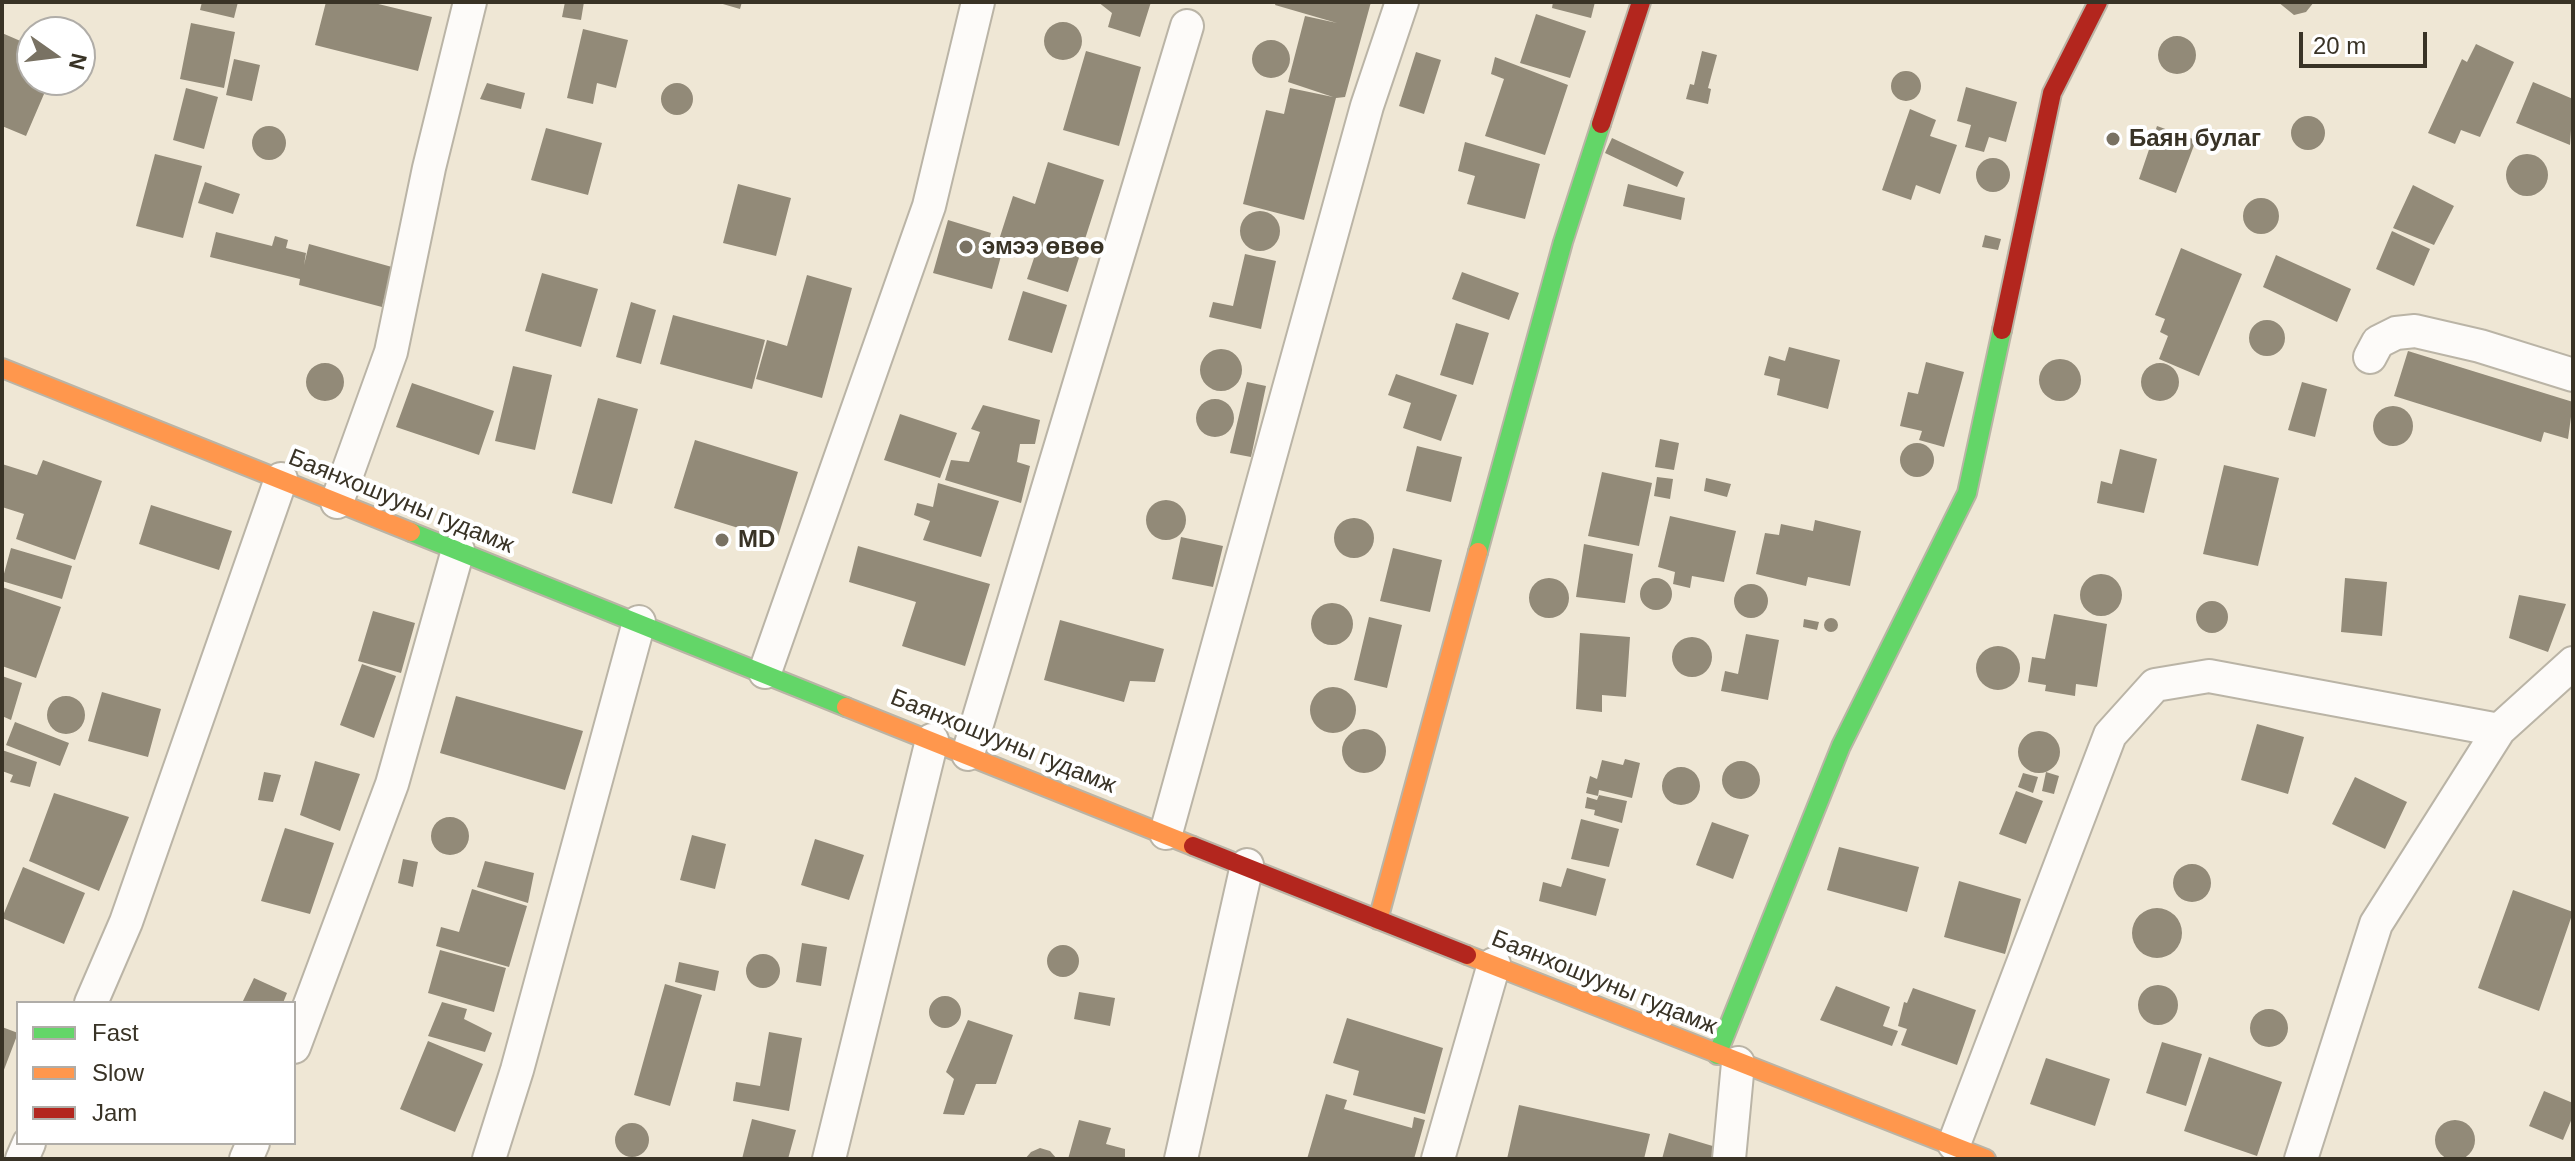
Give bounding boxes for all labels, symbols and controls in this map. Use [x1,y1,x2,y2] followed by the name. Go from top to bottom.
[16,16,96,96] north arrow
[2303,16,2431,66] scale bar
[2313,32,2366,59] text: 20 m
[64,51,92,72] text: N
[2129,125,2261,153] place label: Баян булаг
[2104,130,2122,148] marker: Баян булаг
[982,233,1104,261] place label: эмээ өвөө
[957,238,975,256] marker: эмээ өвөө
[284,444,518,560] street label: Баянхошууны гудамж
[738,526,775,554] place label: MD
[713,531,731,549] marker: MD
[886,684,1120,800] street label: Баянхошууны гудамж
[1487,925,1721,1041] street label: Баянхошууны гудамж
[16,1001,296,1145] legend
[92,1019,139,1046] text: Fast
[92,1059,144,1086] text: Slow
[92,1099,137,1126] text: Jam

